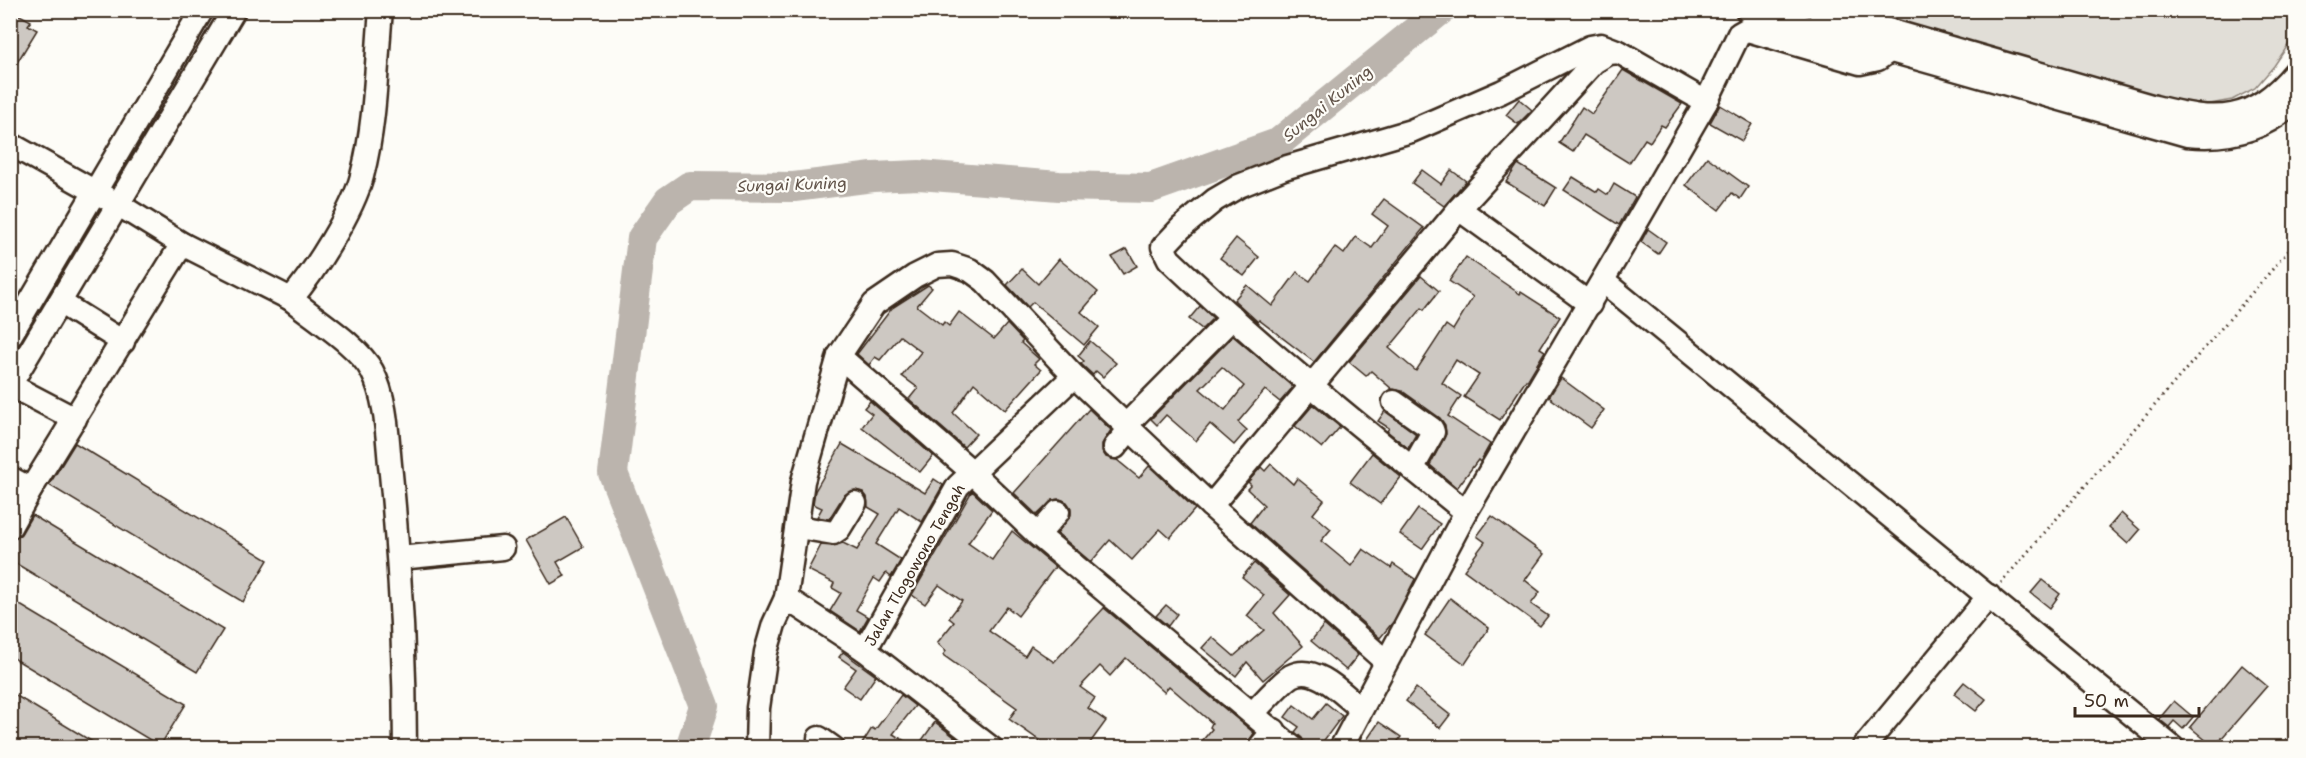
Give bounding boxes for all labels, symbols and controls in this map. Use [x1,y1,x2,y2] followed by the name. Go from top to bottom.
[1278,61,1376,146] water label: Sungai Kuning
[737,172,847,197] water label: Sungai Kuning
[860,480,970,650] street label: Jalan Tlogowono Tengah
[2075,680,2200,718] scale bar
[2084,689,2129,713] text: 50 m

